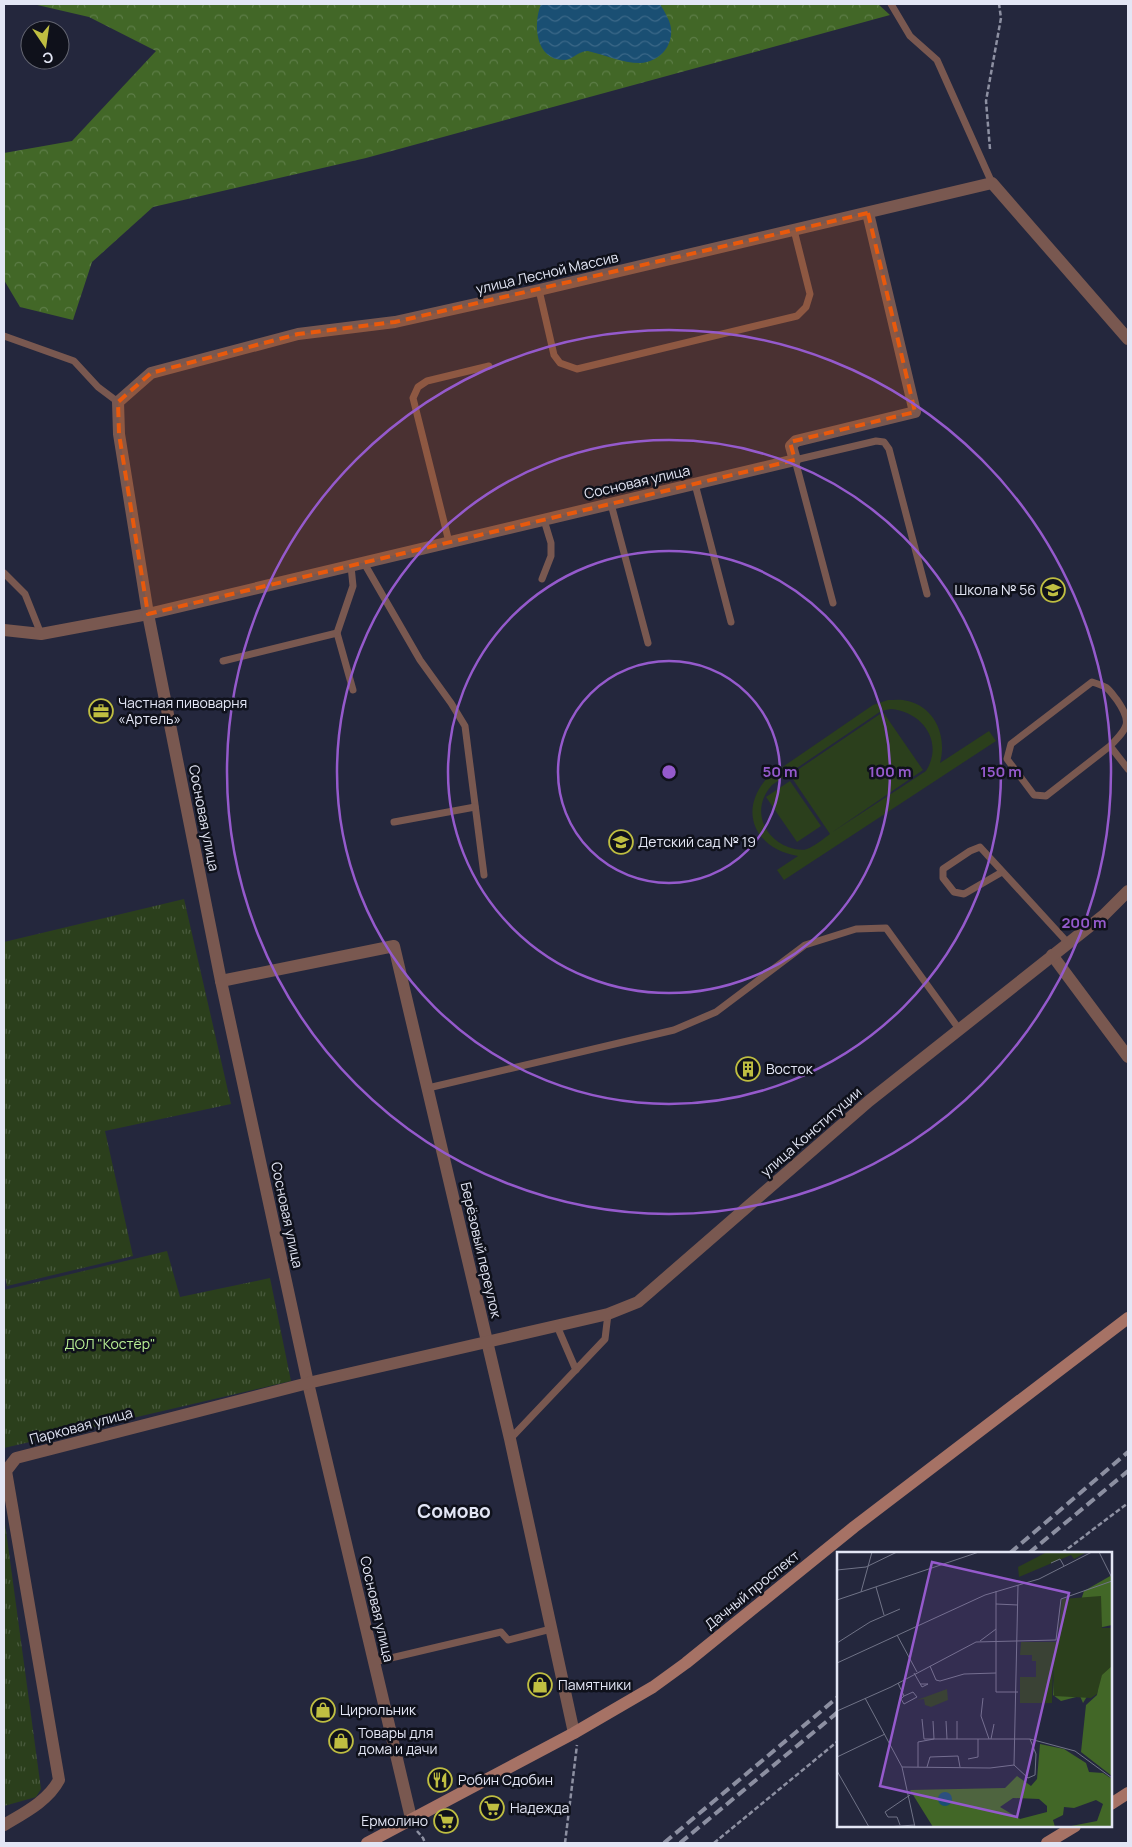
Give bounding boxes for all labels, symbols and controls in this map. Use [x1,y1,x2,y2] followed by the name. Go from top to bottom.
[20,20,70,70] north arrow
[41,48,55,69] text: С
[474,247,620,298] street label: улица Лесной Массив
[582,460,692,503] street label: Сосновая улица
[1040,577,1066,603] school or university icon: Школа № 56
[955,580,1036,599] place label: Школа № 56
[118,693,247,728] place label: Частная пивоварня «Артель»
[88,698,114,724] office icon: Частная пивоварня «Артель»
[762,761,798,782] text: 50 m
[869,761,911,782] text: 100 m
[980,761,1022,782] text: 150 m
[185,763,224,873] street label: Сосновая улица
[660,763,678,781] centre of rings
[608,829,634,855] school or university icon: Детский сад № 19
[638,832,756,851] place label: Детский сад № 19
[1061,912,1107,933] text: 200 m
[735,1056,761,1082] building icon: Восток
[766,1059,814,1078] place label: Восток
[756,1082,865,1181] street label: улица Конституции
[267,1160,308,1270] street label: Сосновая улица
[457,1180,507,1321] street label: Берёзовый переулок
[65,1334,155,1353] park label: ДОЛ "Костёр"
[27,1403,135,1448] street label: Парковая улица
[417,1498,491,1524] district label: Сомово
[700,1546,803,1634] street label: Дачный проспект
[837,1552,1112,1827] inset map
[356,1554,399,1664] street label: Сосновая улица
[527,1672,553,1698] shop icon: Памятники
[558,1675,631,1694] place label: Памятники
[310,1697,336,1723] shop icon: Цирюльник
[340,1700,417,1719] place label: Цирюльник
[358,1723,437,1758] place label: Товары для дома и дачи
[328,1728,354,1754] shop icon: Товары для дома и дачи
[427,1767,453,1793] restaurant icon: Робин Сдобин
[458,1770,553,1789] place label: Робин Сдобин
[479,1795,505,1821] supermarket icon: Надежда
[510,1798,569,1817] place label: Надежда
[433,1808,459,1834] supermarket icon: Ермолино
[361,1811,428,1830] place label: Ермолино

